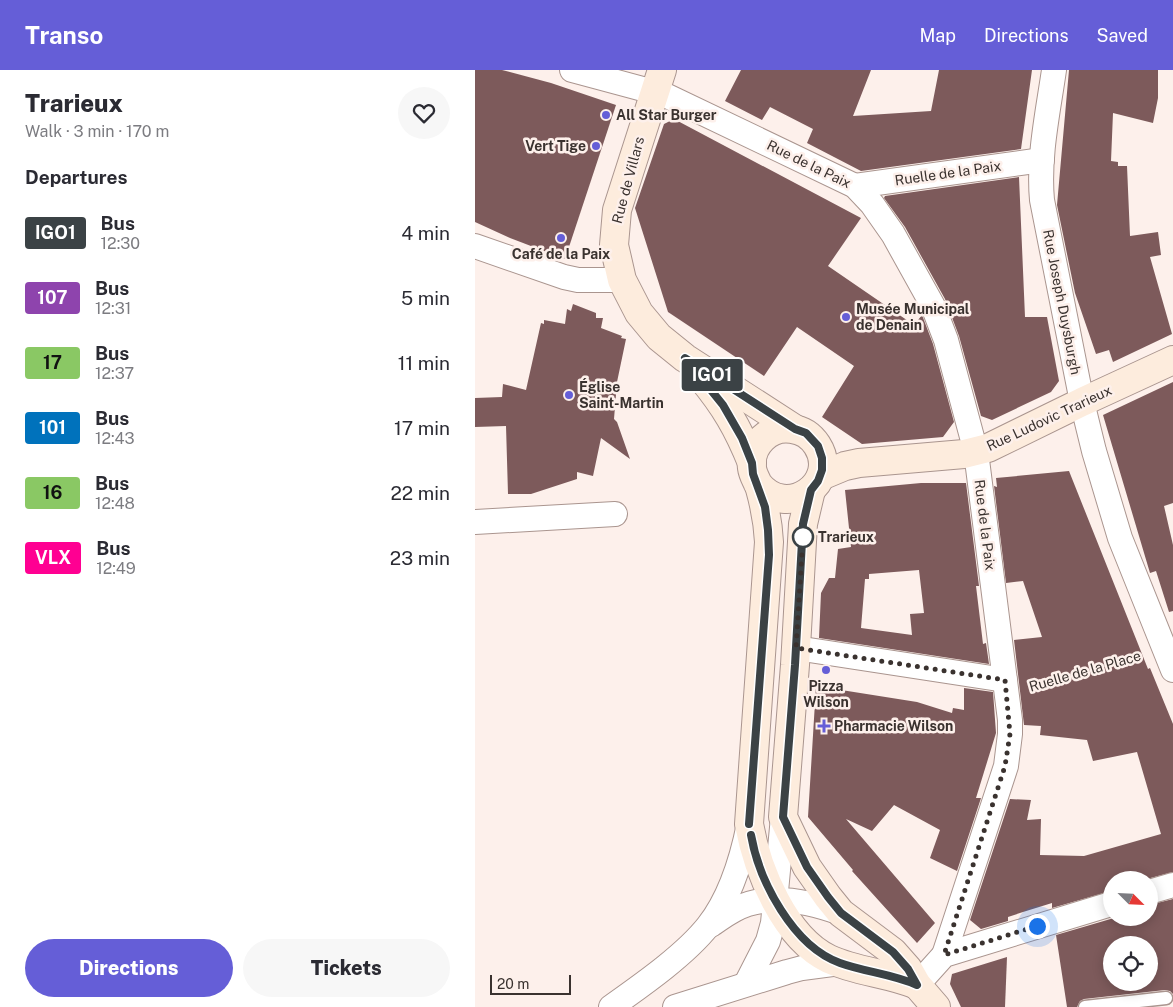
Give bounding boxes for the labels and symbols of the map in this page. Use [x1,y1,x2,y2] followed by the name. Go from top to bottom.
[616,107,717,123] place label: All Star Burger
[600,109,612,121] marker: All Star Burger
[609,135,647,225] street label: Rue de Villars
[764,137,854,191] street label: Rue de la Paix
[525,138,586,154] place label: Vert Tige
[590,140,602,152] marker: Vert Tige
[894,158,1002,188] street label: Ruelle de la Paix
[1040,228,1084,376] street label: Rue Joseph Duysburgh
[555,232,567,244] marker: Café de la Paix
[512,246,610,262] place label: Café de la Paix
[856,301,970,333] place label: Musée Municipal de Denain
[840,311,852,323] marker: Musée Municipal de Denain
[677,359,747,391] line badge: IGO1
[579,378,664,411] place label: Église Saint-Martin
[984,382,1114,454] street label: Rue Ludovic Trarieux
[563,389,575,401] marker: Église Saint-Martin
[971,479,999,571] street label: Rue de la Paix
[792,526,814,548] marker: Trarieux
[818,529,874,545] place label: Trarieux
[1027,647,1143,695] street label: Ruelle de la Place
[820,664,832,676] marker: Pizza Wilson
[803,678,849,710] place label: Pizza Wilson
[834,718,953,734] place label: Pharmacie Wilson
[818,720,830,732] marker: Pharmacie Wilson
[1103,871,1157,926] north arrow
[1025,914,1050,939] your location
[490,972,571,995] scale bar

